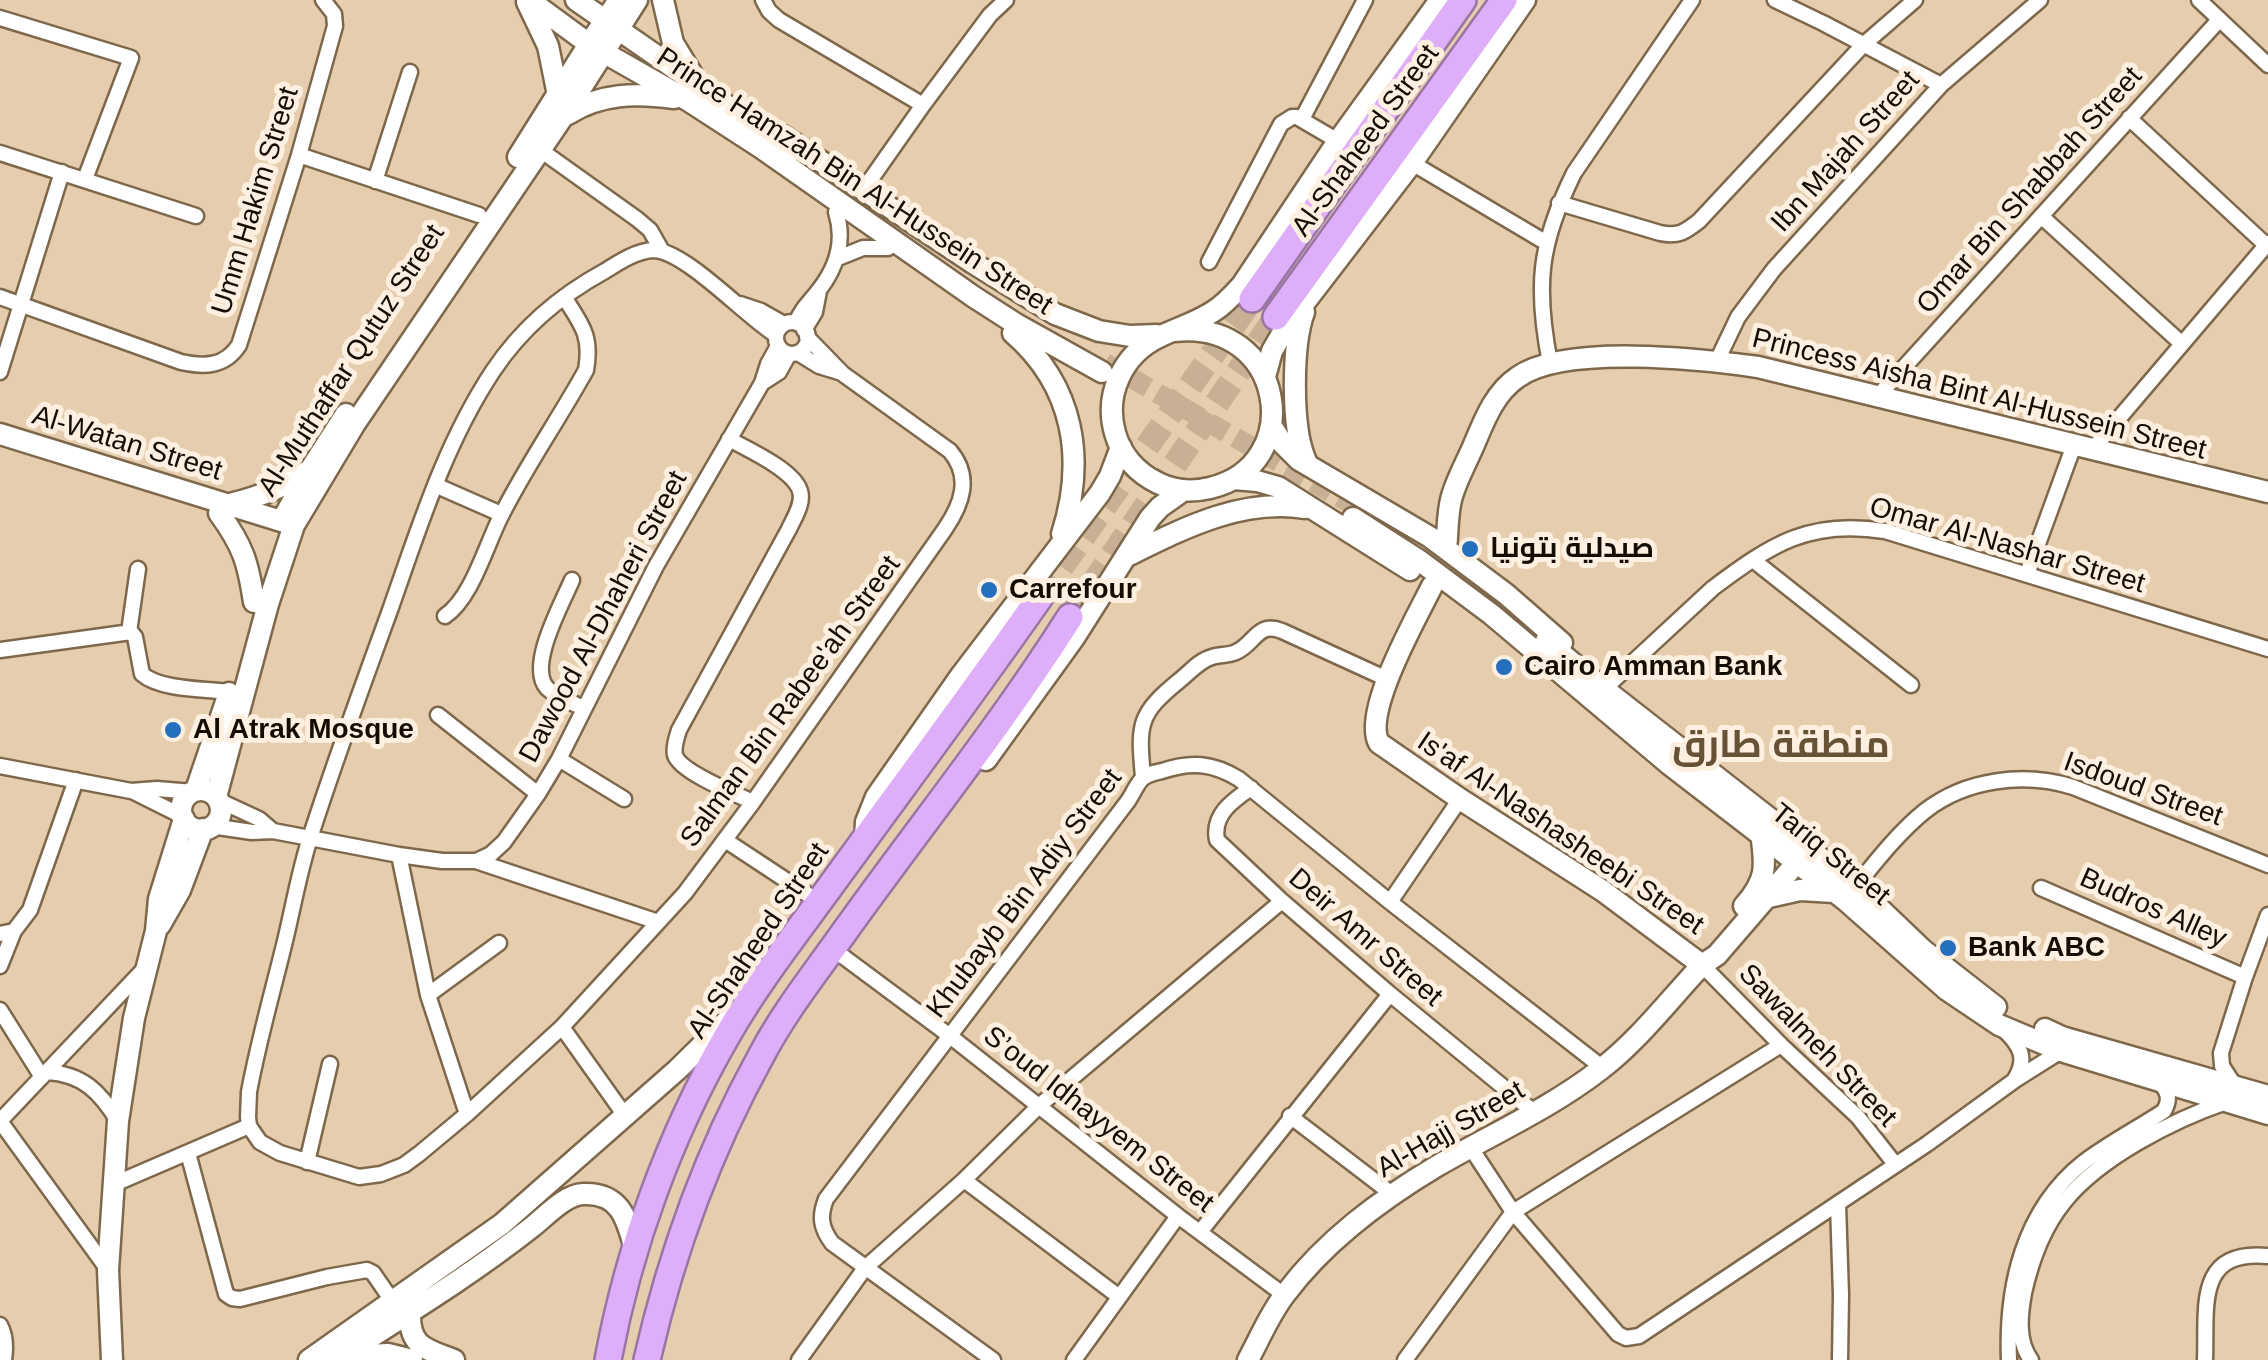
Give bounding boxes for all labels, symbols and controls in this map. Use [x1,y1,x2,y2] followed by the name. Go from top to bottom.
[1285,39,1447,243] street label: Al-Shaheed Street
[650,41,1058,323] street label: Prince Hamzah Bin Al-Hussein Street
[1910,61,2150,321] street label: Omar Bin Shabbah Street
[1765,64,1927,240] street label: Ibn Majah Street
[205,83,307,319] street label: Umm Hakim Street
[252,219,452,503] street label: Al-Muthaffar Qutuz Street
[1748,322,2210,468] street label: Princess Aisha Bint Al-Hussein Street
[28,399,226,489] street label: Al-Watan Street
[513,466,695,768] street label: Dawood Al-Dhaheri Street
[1866,491,2148,601] street label: Omar Al-Nashar Street
[1490,532,1654,566] place label: صيدلية بتونيا
[1459,538,1481,560] marker: صيدلية بتونيا
[674,550,908,854] street label: Salman Bin Rabee'ah Street
[1009,573,1137,607] place label: Carrefour
[978,579,1000,601] marker: Carrefour
[1524,650,1782,684] place label: Cairo Amman Bank
[1493,656,1515,678] marker: Cairo Amman Bank
[193,713,414,747] place label: Al Atrak Mosque
[162,719,184,741] marker: Al Atrak Mosque
[1672,724,1890,770] district label: منطقة طارق
[1410,725,1710,943] street label: Is'af Al-Nashasheebi Street
[2059,746,2227,834] street label: Isdoud Street
[920,763,1130,1025] street label: Khubayb Bin Adiy Street
[1764,797,1896,913] street label: Tariq Street
[681,837,837,1045] street label: Al-Shaheed Street
[1281,862,1449,1014] street label: Deir Amr Street
[2074,862,2232,956] street label: Budros Alley
[1968,931,2105,965] place label: Bank ABC
[1937,937,1959,959] marker: Bank ABC
[1731,958,1903,1134] street label: Sawalmeh Street
[976,1020,1220,1220] street label: S’oud Idhayyem Street
[1371,1074,1531,1186] street label: Al-Hajj Street

